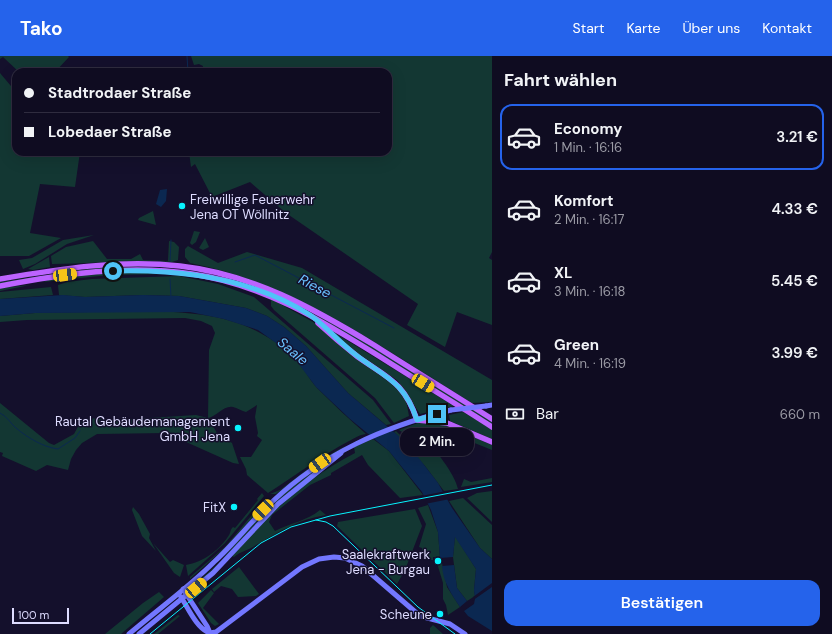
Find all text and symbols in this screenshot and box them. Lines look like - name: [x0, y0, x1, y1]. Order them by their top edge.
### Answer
- text: Tako: [20, 16, 63, 41]
- text: Start: [573, 19, 604, 37]
- text: Karte: [626, 19, 660, 37]
- text: Über uns: [682, 19, 740, 37]
- text: Kontakt: [762, 19, 812, 37]
- text: Fahrt wählen: [504, 68, 617, 92]
- text: Stadtrodaer Straße: [48, 83, 191, 103]
- icon: car: [506, 119, 542, 155]
- text: Economy: [554, 119, 622, 139]
- text: Lobedaer Straße: [48, 122, 171, 142]
- text: 3.21 €: [776, 127, 818, 147]
- text: 1 Min. · 16:16: [554, 139, 622, 156]
- place label: Freiwillige Feuerwehr Jena OT Wöllnitz: [190, 191, 315, 223]
- icon: car: [506, 191, 542, 227]
- text: Komfort: [554, 191, 613, 211]
- text: 4.33 €: [771, 199, 818, 219]
- marker: Freiwillige Feuerwehr Jena OT Wöllnitz: [177, 201, 187, 211]
- text: 2 Min. · 16:17: [554, 211, 624, 228]
- route start: [104, 262, 122, 280]
- icon: car: [506, 263, 542, 299]
- text: XL: [554, 263, 572, 283]
- car: [52, 267, 78, 283]
- water label: Riese: [296, 270, 334, 302]
- text: 5.45 €: [771, 271, 818, 291]
- text: 3 Min. · 16:18: [554, 283, 626, 300]
- water label: Saale: [274, 333, 312, 369]
- icon: car: [506, 335, 542, 371]
- text: Green: [554, 335, 599, 355]
- text: 3.99 €: [772, 343, 818, 363]
- text: 4 Min. · 16:19: [554, 355, 626, 372]
- car: [410, 372, 436, 394]
- icon: cash: [504, 403, 526, 425]
- text: Bar: [536, 404, 559, 424]
- route end: [428, 405, 446, 423]
- text: 660 m: [780, 406, 820, 423]
- place label: Rautal Gebäudemanagement GmbH Jena: [55, 413, 230, 445]
- marker: Rautal Gebäudemanagement GmbH Jena: [233, 423, 243, 433]
- callout: 2 Min.: [400, 428, 474, 456]
- text: 2 Min.: [419, 433, 455, 450]
- car: [307, 451, 333, 475]
- car: [250, 497, 276, 523]
- place label: FitX: [203, 499, 226, 516]
- marker: FitX: [229, 502, 239, 512]
- place label: Saalekraftwerk Jena - Burgau: [342, 546, 430, 578]
- marker: Saalekraftwerk Jena - Burgau: [433, 556, 443, 566]
- car: [183, 576, 209, 600]
- button: Bestätigen: [504, 580, 820, 626]
- scale bar: [12, 606, 69, 625]
- place label: Scheune: [380, 606, 432, 623]
- text: 100 m: [18, 608, 49, 622]
- marker: Scheune: [435, 609, 445, 619]

